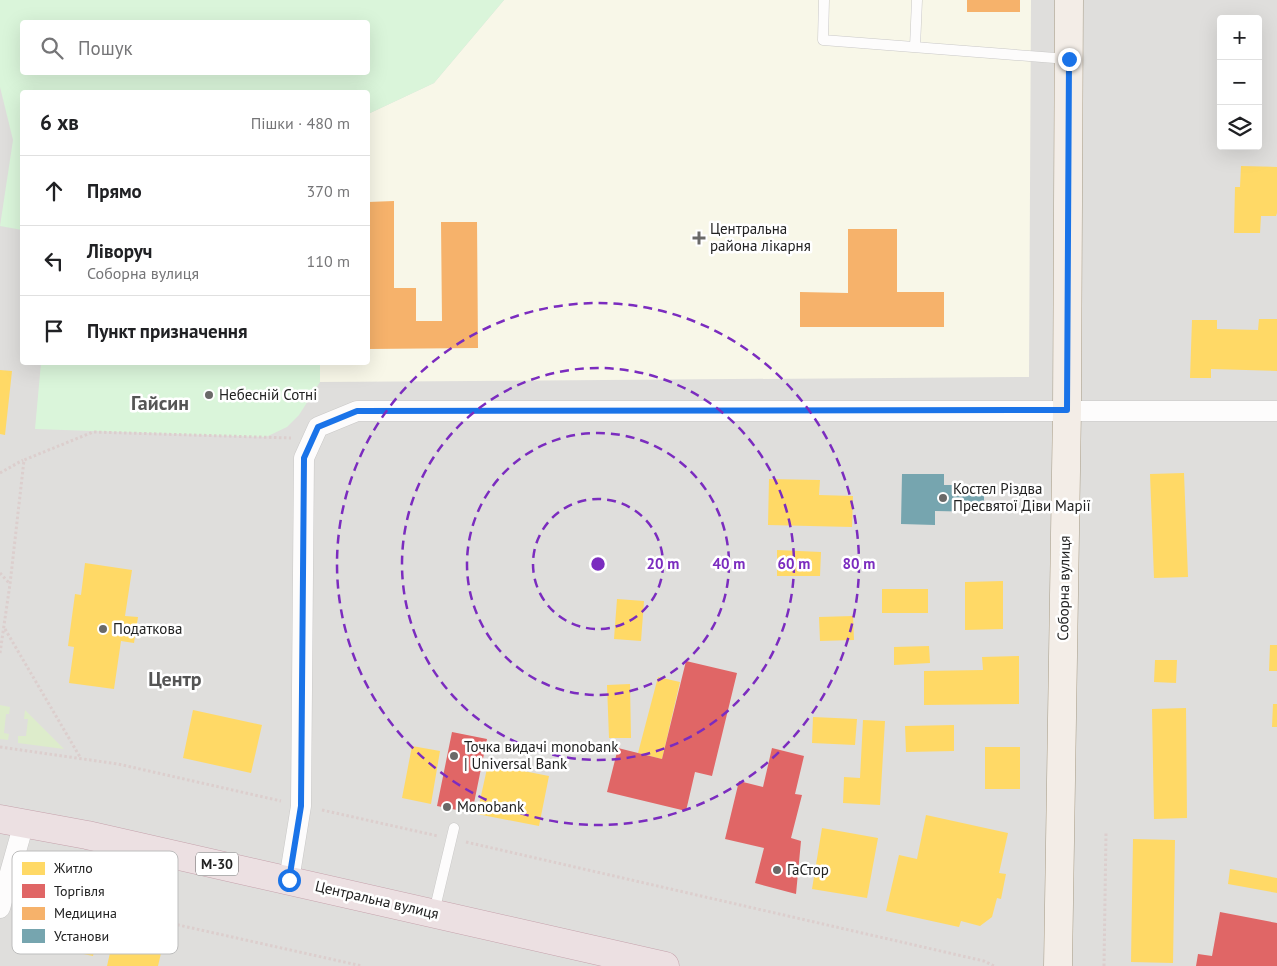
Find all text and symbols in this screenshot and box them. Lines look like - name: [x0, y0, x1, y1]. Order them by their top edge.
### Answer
- map controls: [1217, 15, 1262, 150]
- button: +: [1217, 15, 1262, 60]
- search box: [20, 20, 370, 75]
- icon: search: [38, 34, 66, 62]
- text: Пошук: [78, 36, 133, 60]
- route end: [1058, 48, 1081, 71]
- button: −: [1217, 60, 1262, 105]
- button: layers: [1217, 105, 1262, 150]
- text: 6 хв: [40, 109, 79, 136]
- text: Пішки · 480 m: [251, 113, 350, 133]
- icon: ahead: [40, 177, 68, 205]
- text: Прямо: [87, 179, 142, 203]
- text: 370 m: [307, 181, 350, 201]
- place label: Центральна района лікарня: [710, 219, 811, 255]
- marker: Центральна района лікарня: [692, 231, 706, 245]
- text: Ліворуч: [87, 239, 152, 263]
- icon: left: [40, 247, 68, 275]
- text: 110 m: [307, 251, 350, 271]
- text: Соборна вулиця: [87, 263, 199, 283]
- icon: arrive: [40, 317, 68, 345]
- text: Пункт призначення: [87, 319, 248, 343]
- place label: Небесній Сотні: [219, 385, 317, 404]
- marker: Небесній Сотні: [203, 389, 215, 401]
- district label: Гайсин: [131, 390, 189, 416]
- place label: Костел Різдва Пресвятої Діви Марії: [953, 479, 1091, 515]
- marker: Костел Різдва Пресвятої Діви Марії: [937, 492, 949, 504]
- street label: Соборна вулиця: [1053, 535, 1074, 641]
- text: 20 m: [647, 554, 679, 573]
- text: 40 m: [713, 554, 745, 573]
- text: 60 m: [778, 554, 810, 573]
- text: 80 m: [843, 554, 875, 573]
- centre of rings: [589, 555, 607, 573]
- place label: Податкова: [113, 619, 182, 638]
- marker: Податкова: [97, 623, 109, 635]
- district label: Центр: [148, 666, 202, 692]
- place label: Точка видачі monobank | Universal Bank: [464, 737, 619, 773]
- marker: Точка видачі monobank | Universal Bank: [448, 750, 460, 762]
- place label: Monobank: [457, 797, 525, 816]
- marker: Monobank: [441, 801, 453, 813]
- legend: [12, 851, 178, 954]
- road number: М-30: [196, 852, 238, 876]
- text: Житло: [53, 859, 93, 877]
- place label: ГаСтор: [787, 860, 829, 879]
- marker: ГаСтор: [771, 864, 783, 876]
- route start: [278, 869, 301, 892]
- street label: Центральна вулиця: [313, 876, 441, 923]
- text: Торгівля: [54, 882, 105, 900]
- text: Медицина: [54, 904, 117, 922]
- text: Установи: [54, 927, 109, 945]

